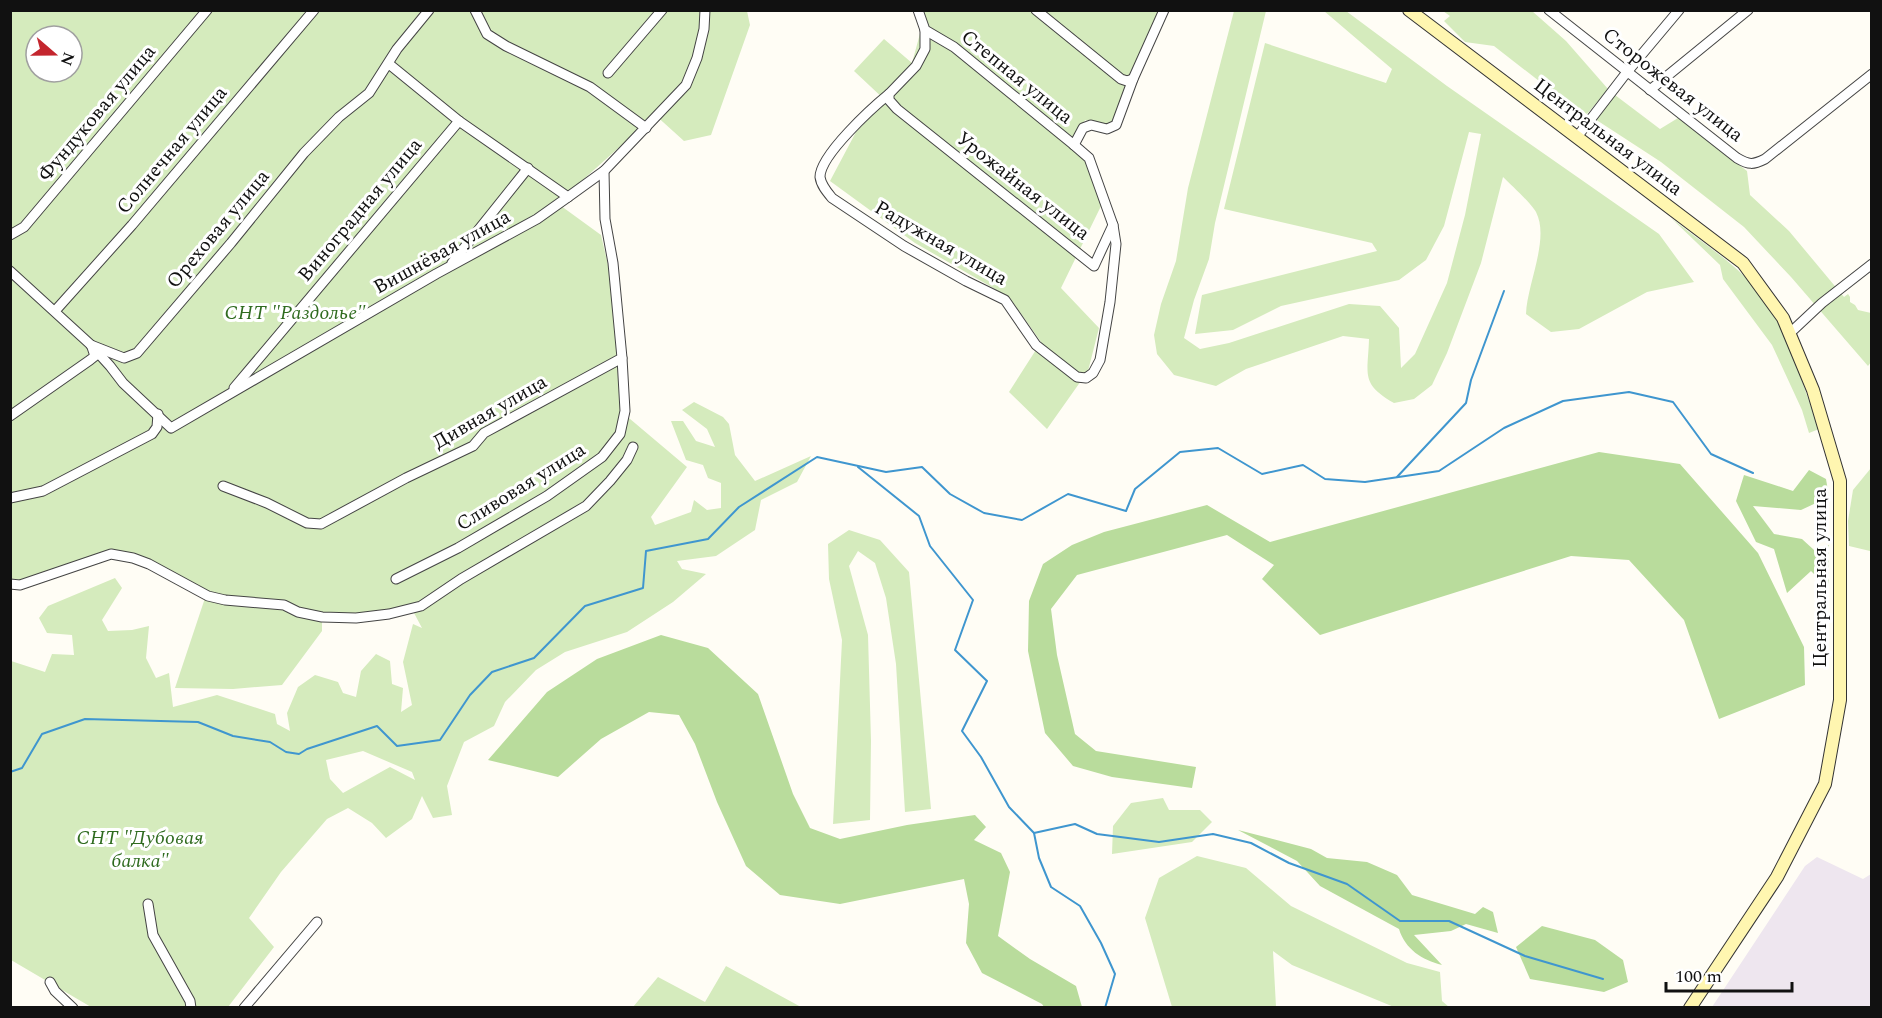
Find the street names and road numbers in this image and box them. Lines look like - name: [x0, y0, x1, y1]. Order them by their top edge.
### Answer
- street label: Сторожевая улица: [1596, 20, 1750, 150]
- street label: Степная улица: [954, 22, 1080, 132]
- street label: Фундуковая улица: [31, 38, 163, 188]
- street label: Центральная улица: [1527, 71, 1689, 203]
- street label: Солнечная улица: [109, 79, 235, 221]
- street label: Урожайная улица: [950, 124, 1096, 248]
- street label: Виноградная улица: [291, 131, 430, 289]
- street label: Ореховая улица: [159, 163, 277, 295]
- street label: Радужная улица: [869, 193, 1013, 293]
- street label: Вишнёвая улица: [368, 202, 516, 302]
- street label: Дивная улица: [427, 367, 553, 457]
- street label: Сливовая улица: [450, 435, 592, 539]
- street label: Центральная улица: [1805, 488, 1835, 668]

